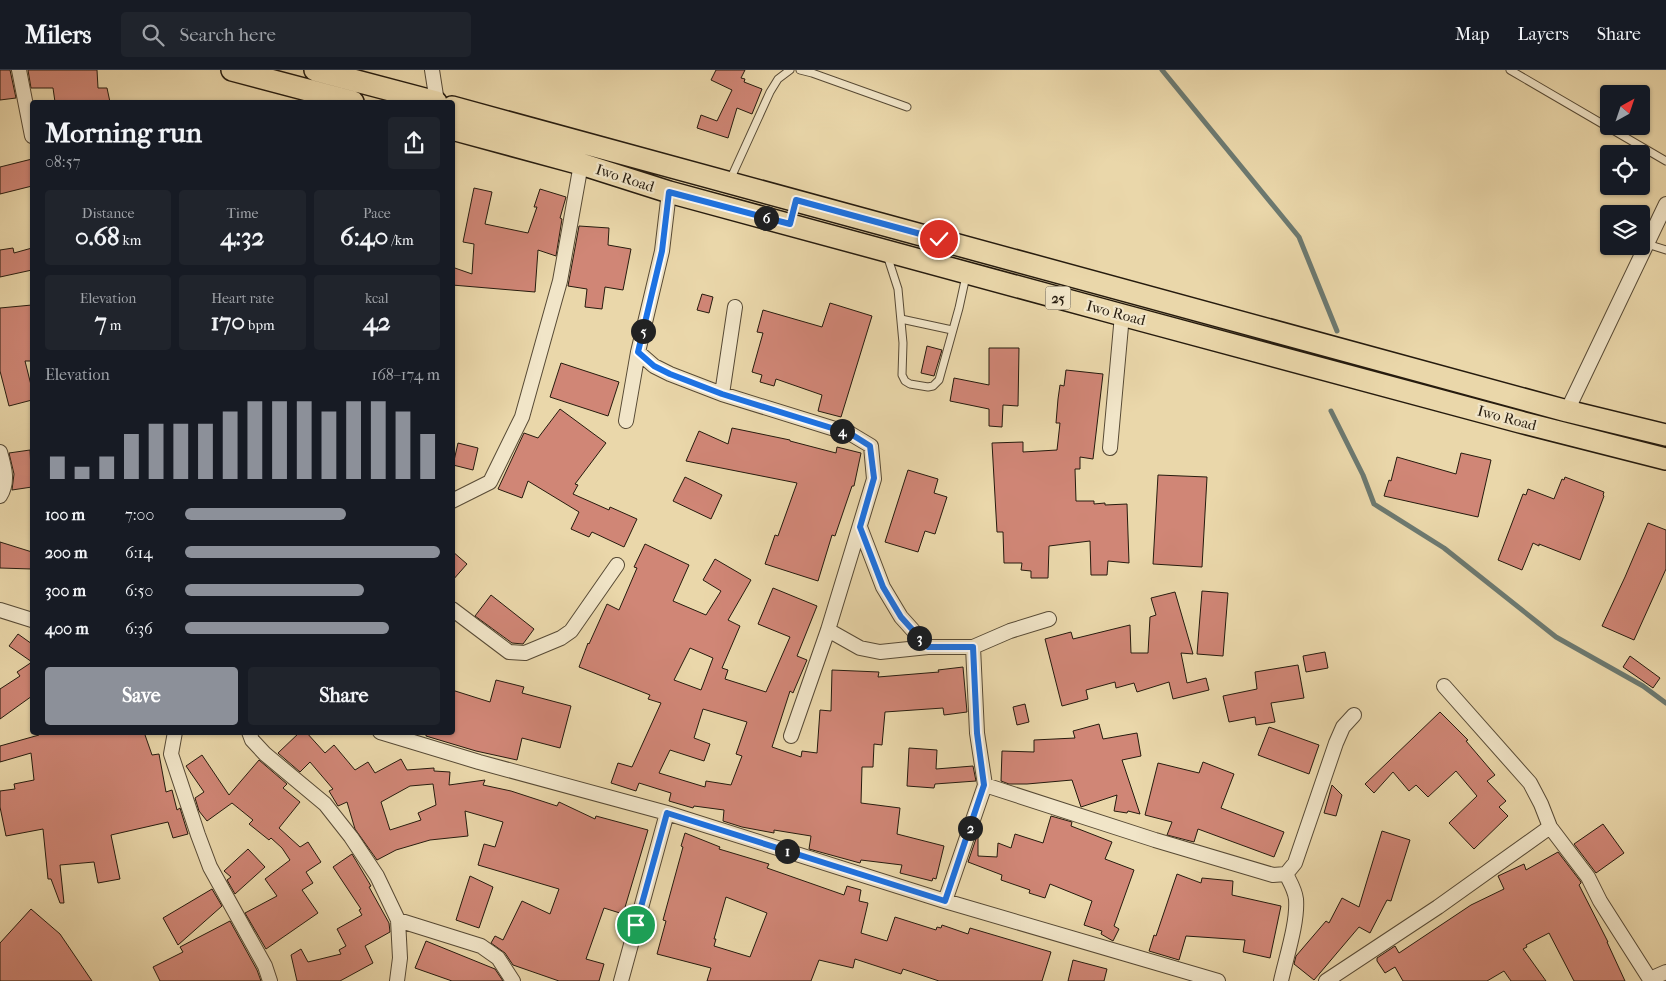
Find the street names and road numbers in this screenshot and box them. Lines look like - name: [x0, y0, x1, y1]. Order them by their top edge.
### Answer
- street label: Iwo Road: [593, 160, 657, 196]
- road number: 25: [1046, 287, 1070, 310]
- street label: Iwo Road: [1084, 296, 1148, 330]
- street label: Iwo Road: [1475, 401, 1539, 435]

